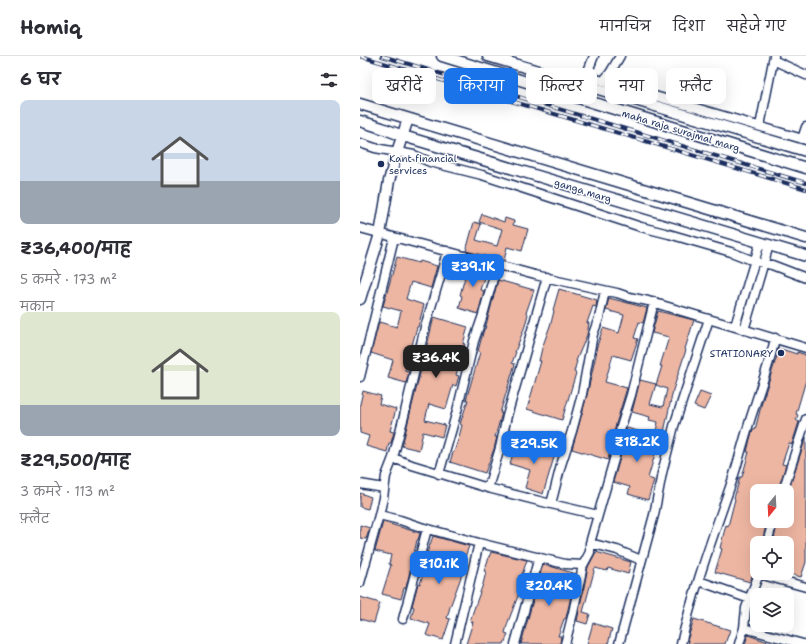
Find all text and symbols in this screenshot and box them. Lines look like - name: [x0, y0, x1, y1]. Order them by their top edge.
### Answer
- text: Homiq: [20, 15, 81, 40]
- text: मानचित्र: [600, 17, 651, 35]
- text: दिशा: [673, 17, 705, 35]
- text: सहेजे गए: [727, 17, 786, 35]
- text: 6 घर: [20, 68, 60, 90]
- chip: खरीदें: [372, 68, 436, 104]
- chip: किराया: [444, 68, 518, 104]
- chip: फ़िल्टर: [526, 68, 597, 104]
- chip: नया: [605, 68, 658, 104]
- chip: फ़्लैट: [666, 68, 726, 104]
- icon: filters: [318, 69, 340, 91]
- street label: maha raja surajmal marg: [620, 106, 741, 155]
- icon: home: [144, 126, 216, 198]
- place label: Kant financial services: [389, 152, 457, 177]
- marker: Kant financial services: [376, 159, 386, 169]
- street label: ganga marg: [553, 176, 613, 205]
- text: ₹36,400/माह: [20, 237, 131, 259]
- pin: ₹39.1K: [440, 254, 506, 288]
- text: ₹39.1K: [451, 258, 495, 275]
- text: 5 कमरे · 173 m²: [20, 271, 117, 288]
- text: मकान: [20, 298, 54, 315]
- icon: home: [144, 338, 216, 410]
- pin: ₹36.4K: [403, 345, 469, 379]
- place label: STATIONARY: [710, 347, 773, 360]
- marker: STATIONARY: [776, 348, 786, 358]
- text: ₹36.4K: [412, 349, 460, 366]
- pin: ₹18.2K: [604, 429, 670, 463]
- pin: ₹29.5K: [501, 431, 567, 465]
- text: ₹18.2K: [614, 433, 660, 450]
- text: ₹29.5K: [510, 435, 558, 452]
- text: ₹29,500/माह: [20, 449, 130, 471]
- text: 3 कमरे · 113 m²: [20, 483, 115, 500]
- north arrow: [750, 484, 794, 528]
- map controls: [750, 484, 794, 632]
- text: फ़्लैट: [20, 510, 50, 527]
- button: locate: [750, 536, 794, 580]
- pin: ₹10.1K: [406, 551, 472, 585]
- text: ₹10.1K: [419, 555, 459, 572]
- pin: ₹20.4K: [516, 573, 582, 607]
- text: ₹20.4K: [525, 577, 573, 594]
- button: layers: [750, 588, 794, 632]

